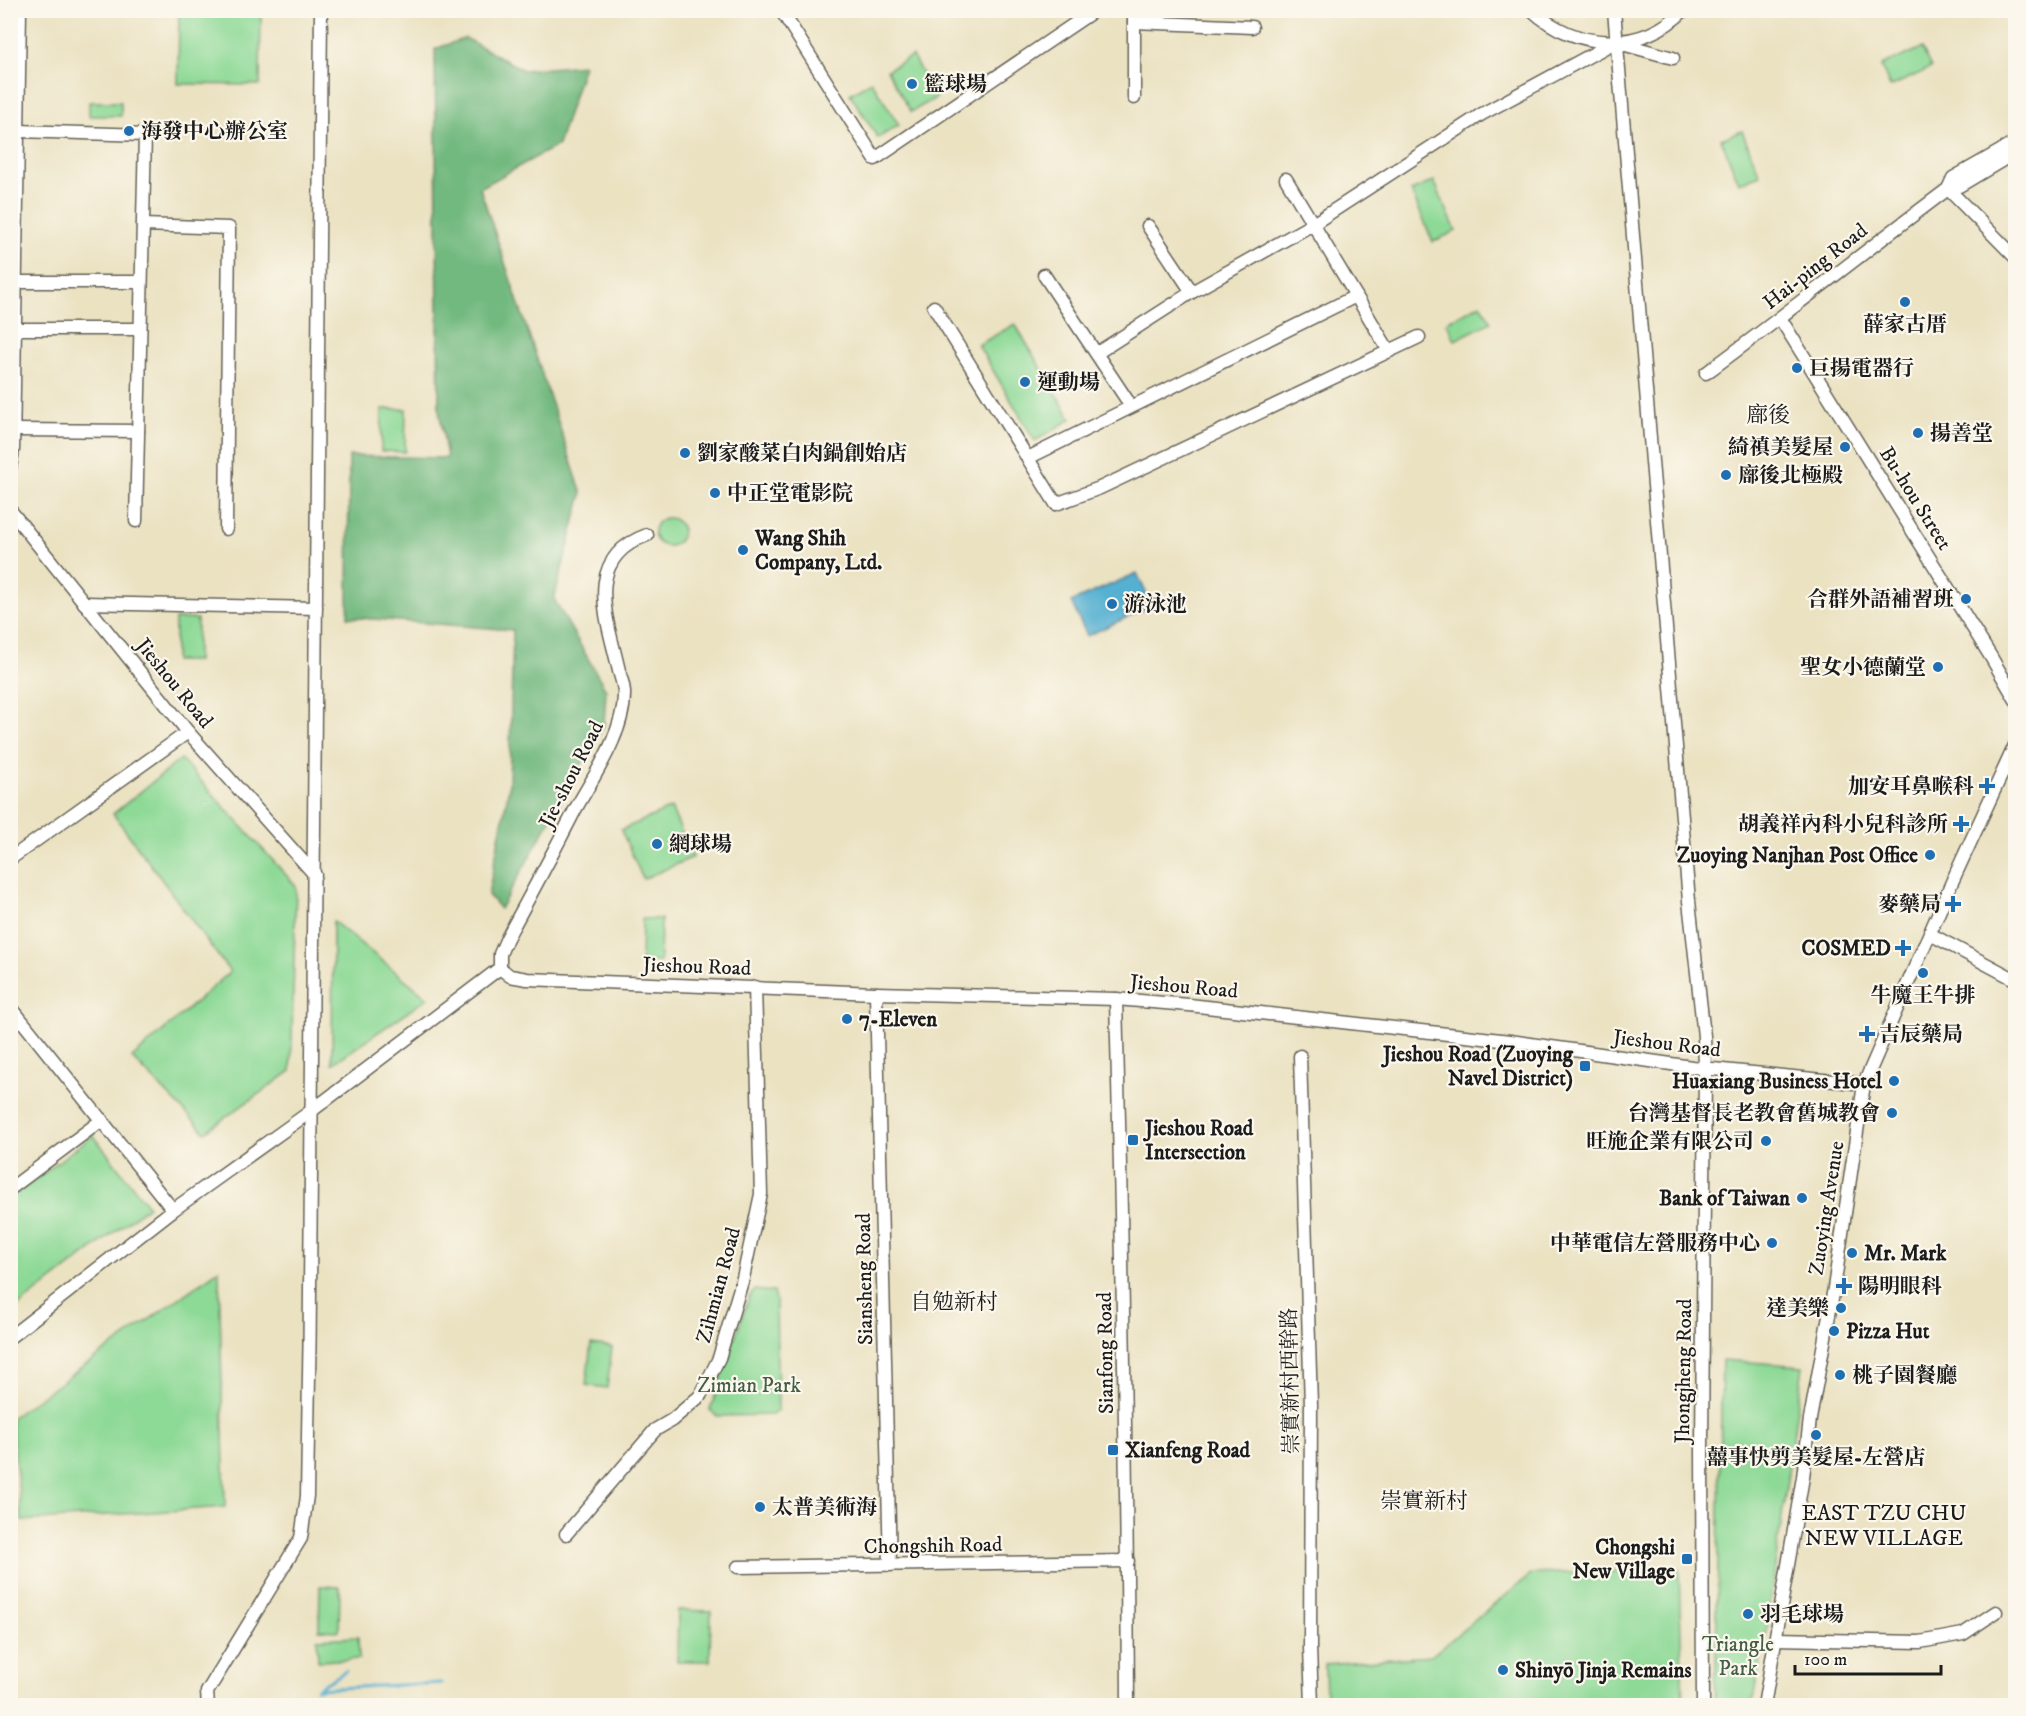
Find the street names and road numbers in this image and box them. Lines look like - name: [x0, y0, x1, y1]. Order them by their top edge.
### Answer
- street label: Hai-ping Road: [1758, 218, 1874, 316]
- street label: Bu-hou Street: [1873, 442, 1957, 555]
- street label: Jieshou Road: [129, 632, 219, 734]
- street label: Jie-shou Road: [533, 716, 610, 834]
- street label: Jieshou Road: [640, 952, 752, 982]
- street label: Jieshou Road: [1127, 969, 1240, 1005]
- street label: Jieshou Road: [1610, 1024, 1723, 1064]
- street label: Zuoying Avenue: [1804, 1139, 1850, 1277]
- street label: Siansheng Road: [851, 1212, 879, 1345]
- street label: Zihmian Road: [691, 1224, 747, 1346]
- street label: Sianfong Road: [1092, 1291, 1120, 1414]
- street label: Jhongjheng Road: [1670, 1298, 1698, 1446]
- street label: 崇實新村西幹路: [1277, 1307, 1305, 1455]
- street label: Chongshih Road: [863, 1532, 1003, 1560]

